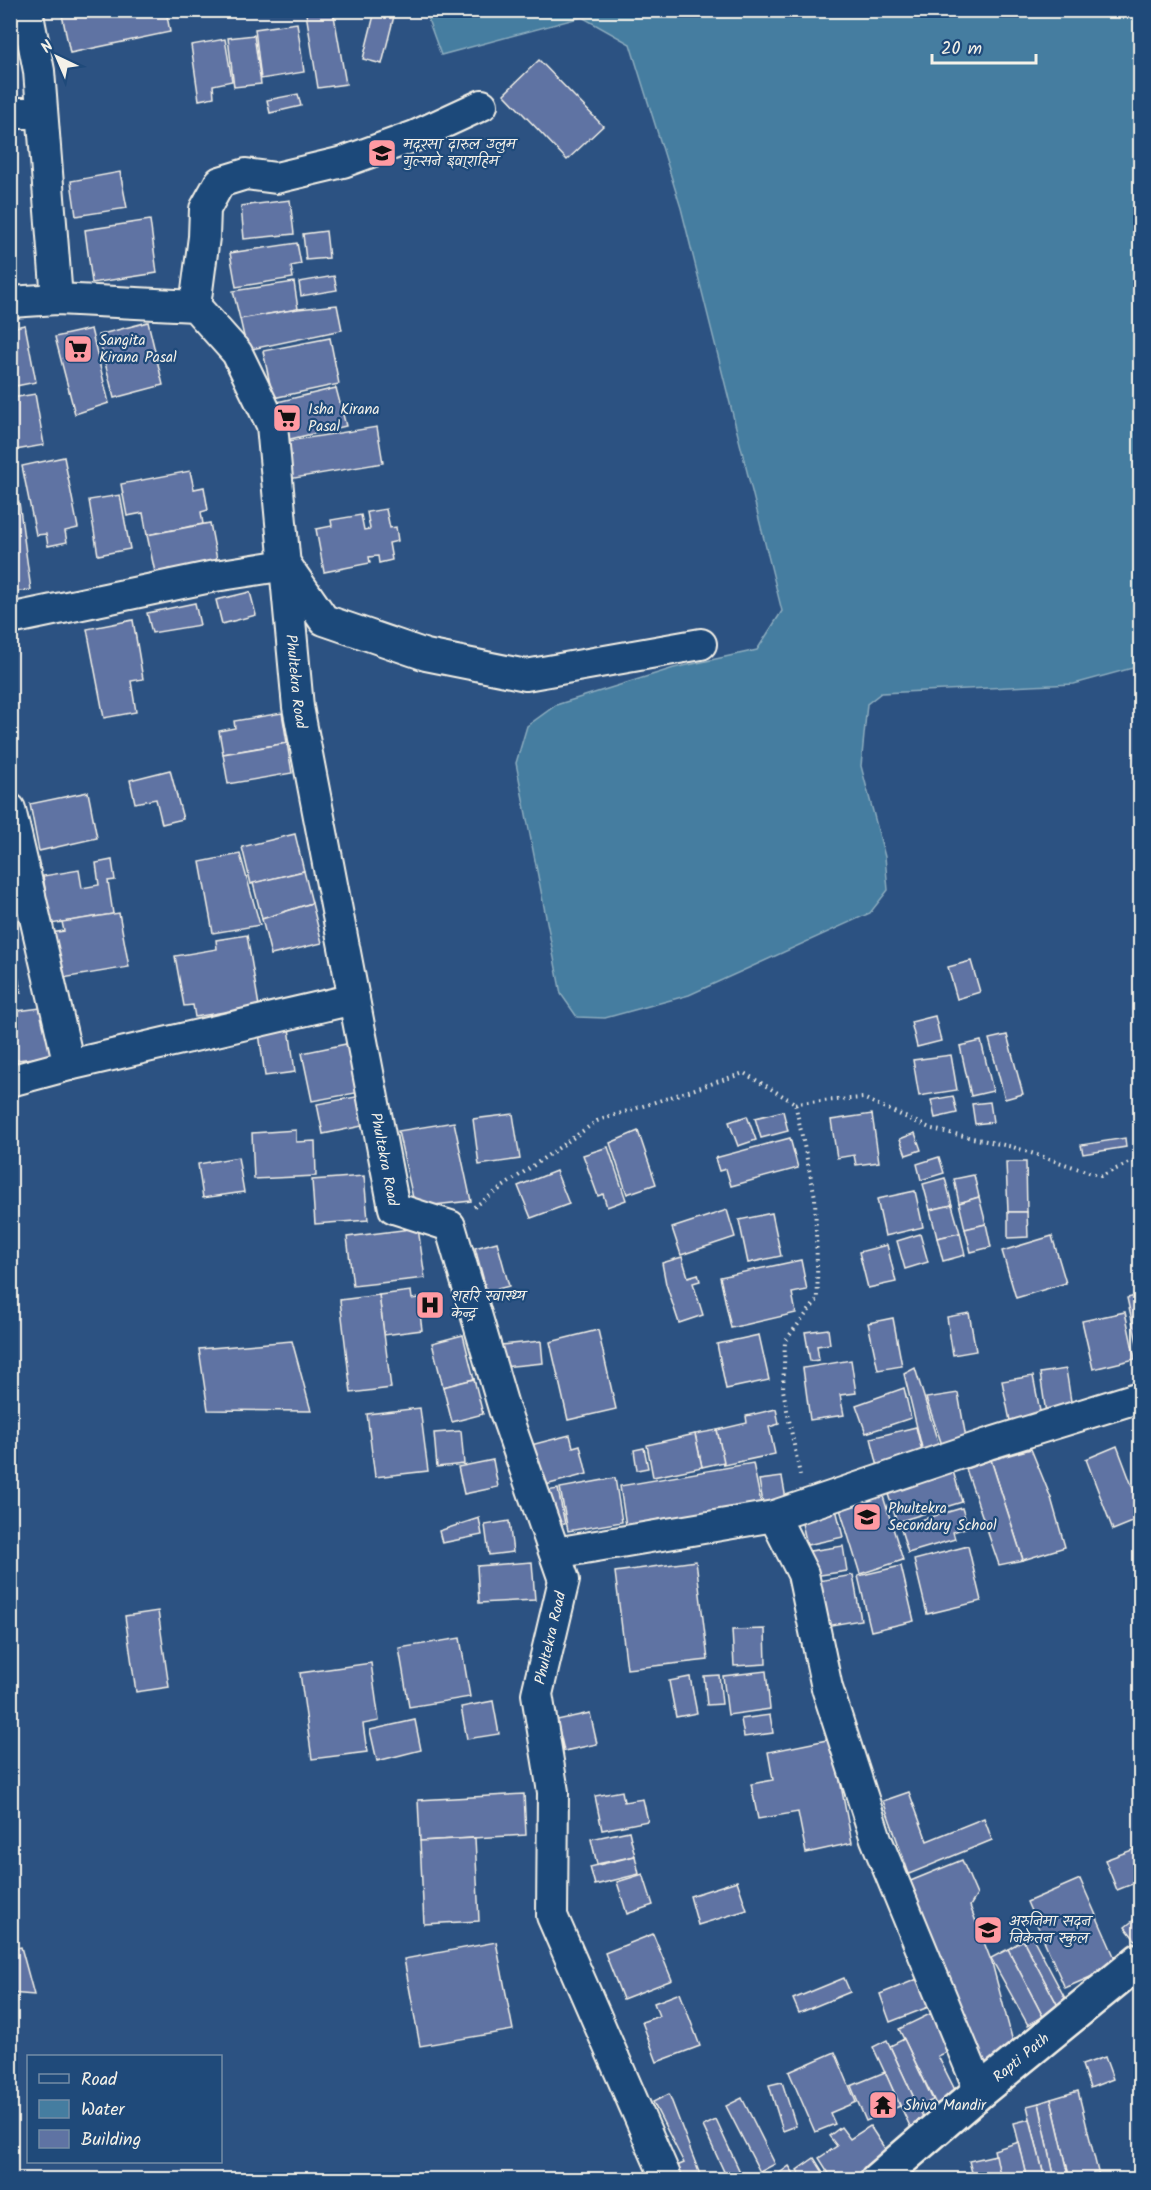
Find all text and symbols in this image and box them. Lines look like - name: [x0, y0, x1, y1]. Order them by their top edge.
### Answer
- north arrow: [27, 27, 87, 87]
- scale bar: [932, 27, 1036, 65]
- text: N: [35, 35, 60, 60]
- text: 20 m: [941, 35, 982, 64]
- place label: मदरसा दारुल उलुम गुल्सने इवा्राहिम: [403, 133, 519, 174]
- school or university icon: मदरसा दारुल उलुम गुल्सने इवा्राहिम: [366, 137, 398, 169]
- place label: Sangita Kirana Pasal: [99, 329, 177, 370]
- supermarket icon: Sangita Kirana Pasal: [62, 333, 94, 365]
- place label: Isha Kirana Pasal: [308, 398, 380, 439]
- supermarket icon: Isha Kirana Pasal: [271, 402, 303, 434]
- street label: Phultekra Road: [278, 633, 313, 731]
- street label: Phultekra Road: [363, 1111, 404, 1209]
- place label: शहरि स्वास्थ्य केन्द्र: [451, 1285, 528, 1326]
- hospital icon: शहरि स्वास्थ्य केन्द्र: [414, 1289, 446, 1321]
- place label: Phultekra Secondary School: [888, 1497, 997, 1538]
- school or university icon: Phultekra Secondary School: [851, 1501, 883, 1533]
- street label: Phultekra Road: [529, 1589, 573, 1687]
- place label: अरुनिमा सदन निकेतन स्कुल: [1009, 1910, 1093, 1951]
- school or university icon: अरुनिमा सदन निकेतन स्कुल: [972, 1914, 1004, 1946]
- street label: Rapti Path: [988, 2028, 1055, 2089]
- legend: [27, 2055, 222, 2163]
- text: Road: [81, 2066, 118, 2095]
- temple icon: Shiva Mandir: [867, 2089, 899, 2121]
- place label: Shiva Mandir: [904, 2094, 987, 2118]
- text: Water: [81, 2096, 126, 2125]
- text: Building: [81, 2126, 141, 2155]

